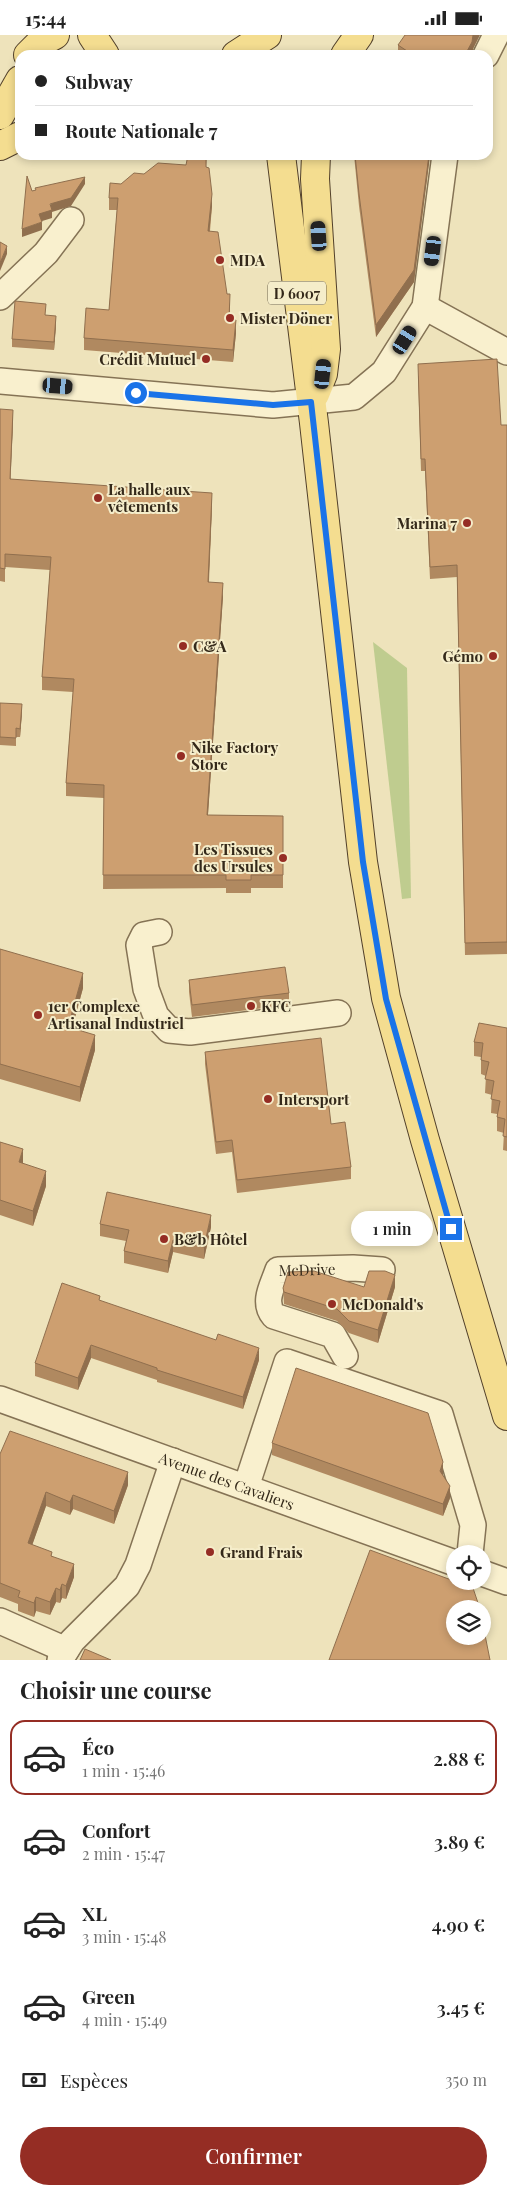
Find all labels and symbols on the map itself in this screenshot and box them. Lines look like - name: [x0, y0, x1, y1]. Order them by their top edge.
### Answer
- car: [310, 221, 327, 251]
- car: [423, 235, 442, 267]
- place label: MDA: [230, 250, 266, 270]
- marker: MDA: [214, 254, 226, 266]
- road number: D 6007: [268, 282, 326, 305]
- place label: Mister Döner: [240, 308, 332, 328]
- marker: Mister Döner: [224, 312, 236, 324]
- car: [390, 323, 419, 357]
- place label: Crédit Mutuel: [99, 349, 196, 369]
- marker: Crédit Mutuel: [200, 353, 212, 365]
- car: [313, 358, 332, 390]
- car: [42, 377, 73, 395]
- route start: [125, 382, 147, 404]
- place label: La halle aux vêtements: [107, 479, 191, 516]
- marker: La halle aux vêtements: [92, 492, 104, 504]
- place label: Marina 7: [396, 513, 457, 533]
- marker: Marina 7: [461, 517, 473, 529]
- place label: C&A: [193, 636, 227, 656]
- marker: C&A: [177, 640, 189, 652]
- place label: Gémo: [442, 646, 483, 666]
- marker: Gémo: [487, 650, 499, 662]
- place label: Nike Factory Store: [191, 737, 278, 774]
- marker: Nike Factory Store: [175, 750, 187, 762]
- place label: Les Tissues des Ursules: [194, 839, 273, 876]
- marker: Les Tissues des Ursules: [277, 852, 289, 864]
- place label: 1er Complexe Artisanal Industriel: [47, 996, 184, 1033]
- place label: KFC: [261, 996, 291, 1016]
- marker: KFC: [245, 1000, 257, 1012]
- marker: 1er Complexe Artisanal Industriel: [32, 1009, 44, 1021]
- place label: Intersport: [278, 1089, 350, 1109]
- marker: Intersport: [262, 1093, 274, 1105]
- callout: 1 min: [351, 1211, 434, 1247]
- route end: [440, 1218, 462, 1240]
- place label: B&b Hôtel: [174, 1229, 248, 1249]
- marker: B&b Hôtel: [158, 1233, 170, 1245]
- street label: McDrive: [278, 1258, 336, 1280]
- place label: McDonald's: [342, 1294, 424, 1314]
- marker: McDonald's: [326, 1298, 338, 1310]
- street label: Avenue des Cavaliers: [155, 1447, 297, 1514]
- place label: Grand Frais: [220, 1542, 303, 1562]
- marker: Grand Frais: [204, 1546, 216, 1558]

